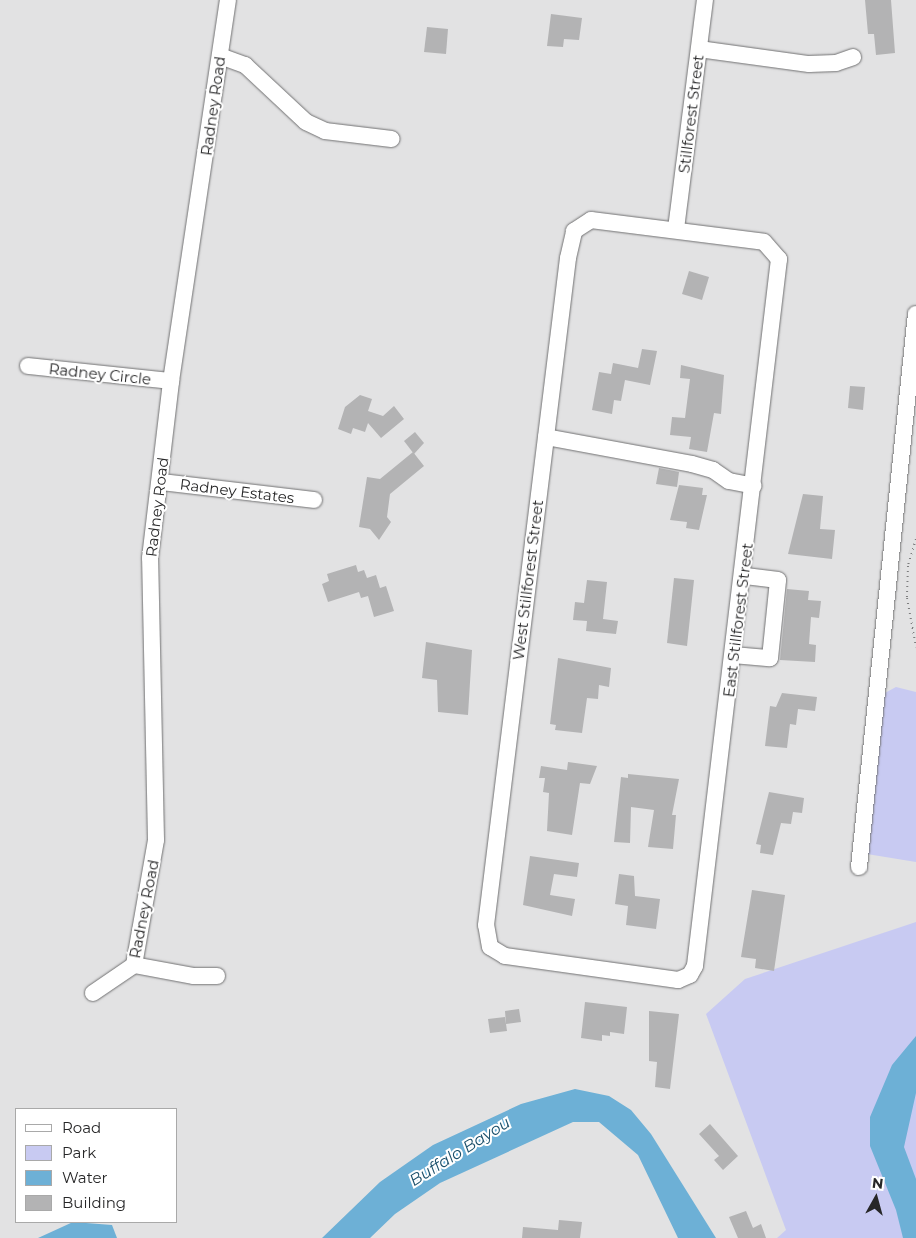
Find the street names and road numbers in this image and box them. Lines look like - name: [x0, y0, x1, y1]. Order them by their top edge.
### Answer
- street label: Stillforest Street: [675, 54, 707, 174]
- street label: Radney Road: [197, 55, 229, 157]
- street label: Radney Circle: [48, 360, 152, 388]
- street label: Radney Road: [142, 456, 172, 558]
- street label: Radney Estates: [179, 475, 295, 507]
- street label: West Stillforest Street: [509, 499, 547, 661]
- street label: East Stillforest Street: [720, 542, 756, 698]
- street label: Radney Road: [126, 858, 162, 960]

